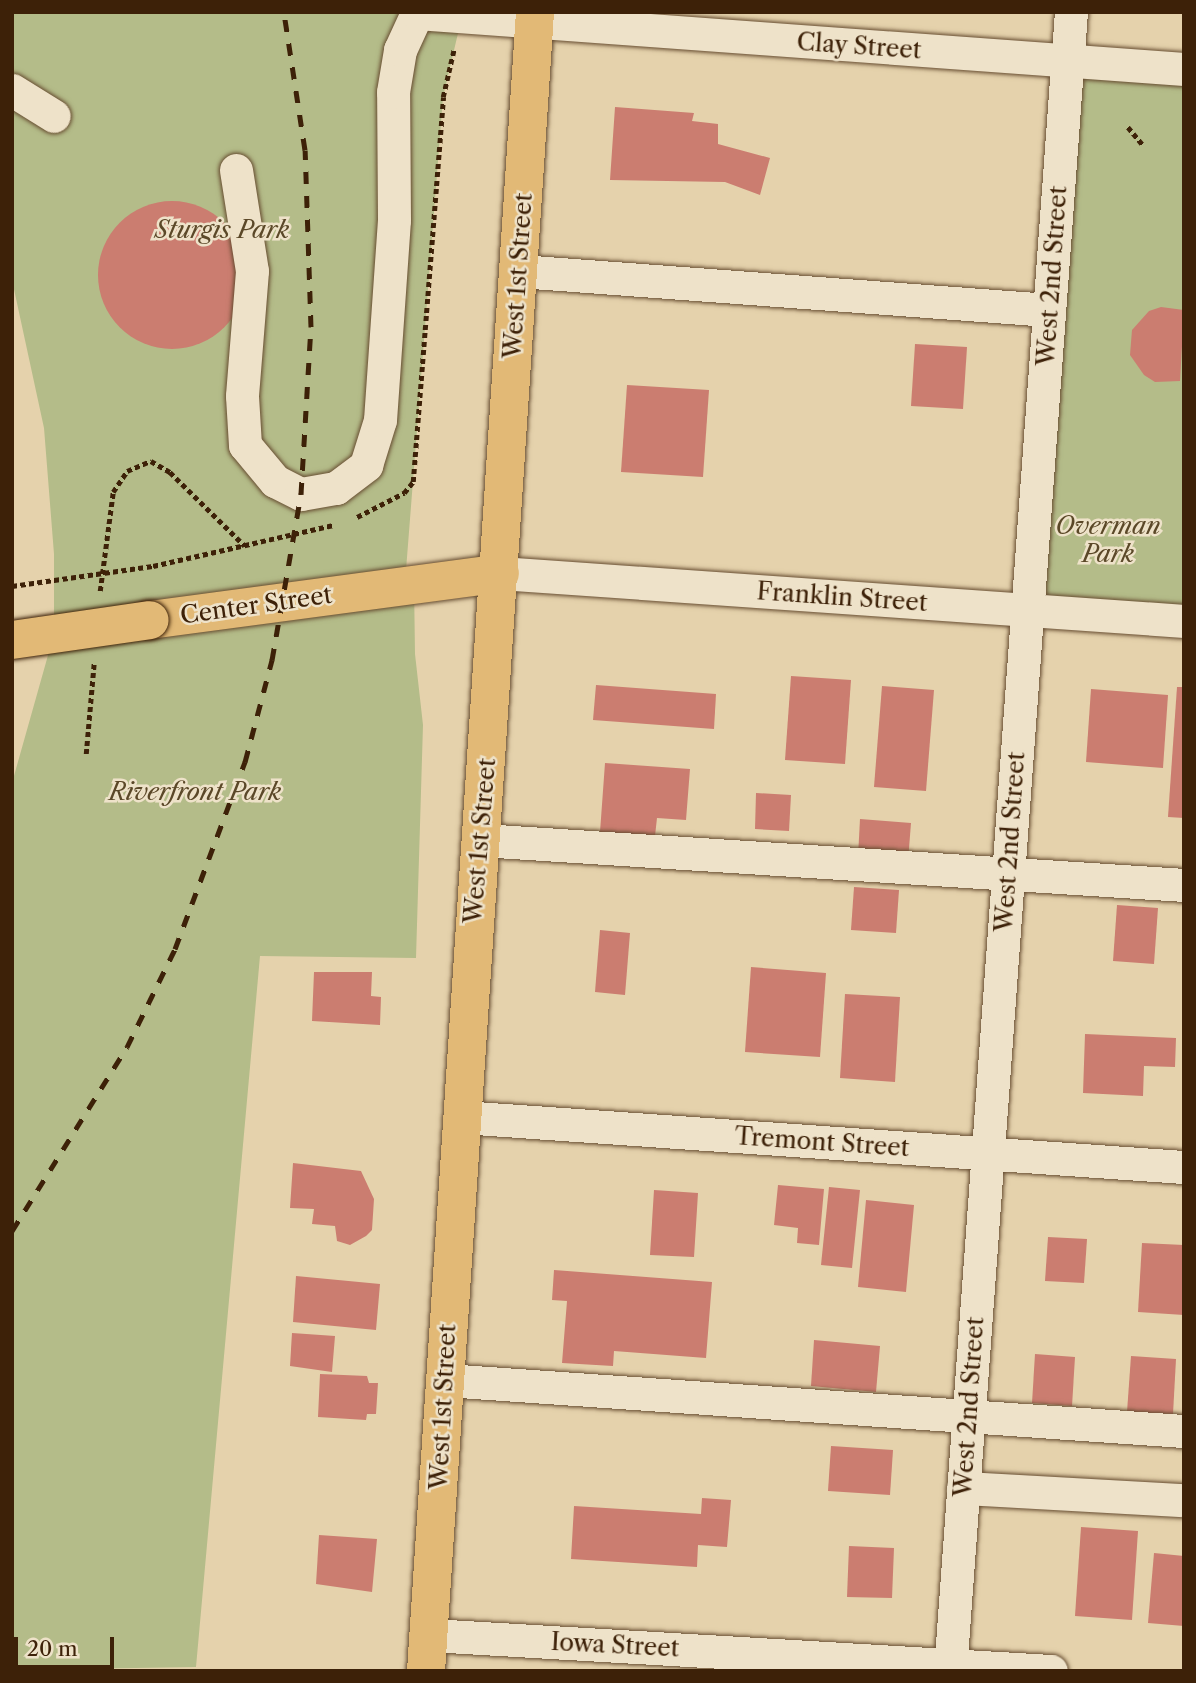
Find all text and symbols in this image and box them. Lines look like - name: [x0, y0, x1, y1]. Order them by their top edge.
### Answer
- street label: Clay Street: [795, 27, 923, 65]
- street label: West 2nd Street: [1031, 185, 1073, 367]
- street label: West 1st Street: [498, 192, 538, 360]
- park label: Sturgis Park: [155, 216, 289, 244]
- park label: Overman Park: [1055, 512, 1161, 568]
- street label: Franklin Street: [756, 577, 928, 617]
- street label: Center Street: [178, 580, 334, 630]
- street label: West 2nd Street: [989, 751, 1031, 933]
- street label: West 1st Street: [458, 757, 502, 925]
- park label: Riverfront Park: [109, 778, 281, 806]
- street label: Tremont Street: [734, 1122, 910, 1162]
- street label: West 2nd Street: [948, 1316, 990, 1498]
- street label: West 1st Street: [424, 1323, 462, 1491]
- scale bar: [18, 1624, 117, 1668]
- street label: Iowa Street: [550, 1627, 680, 1663]
- text: 20 m: [27, 1636, 78, 1661]

